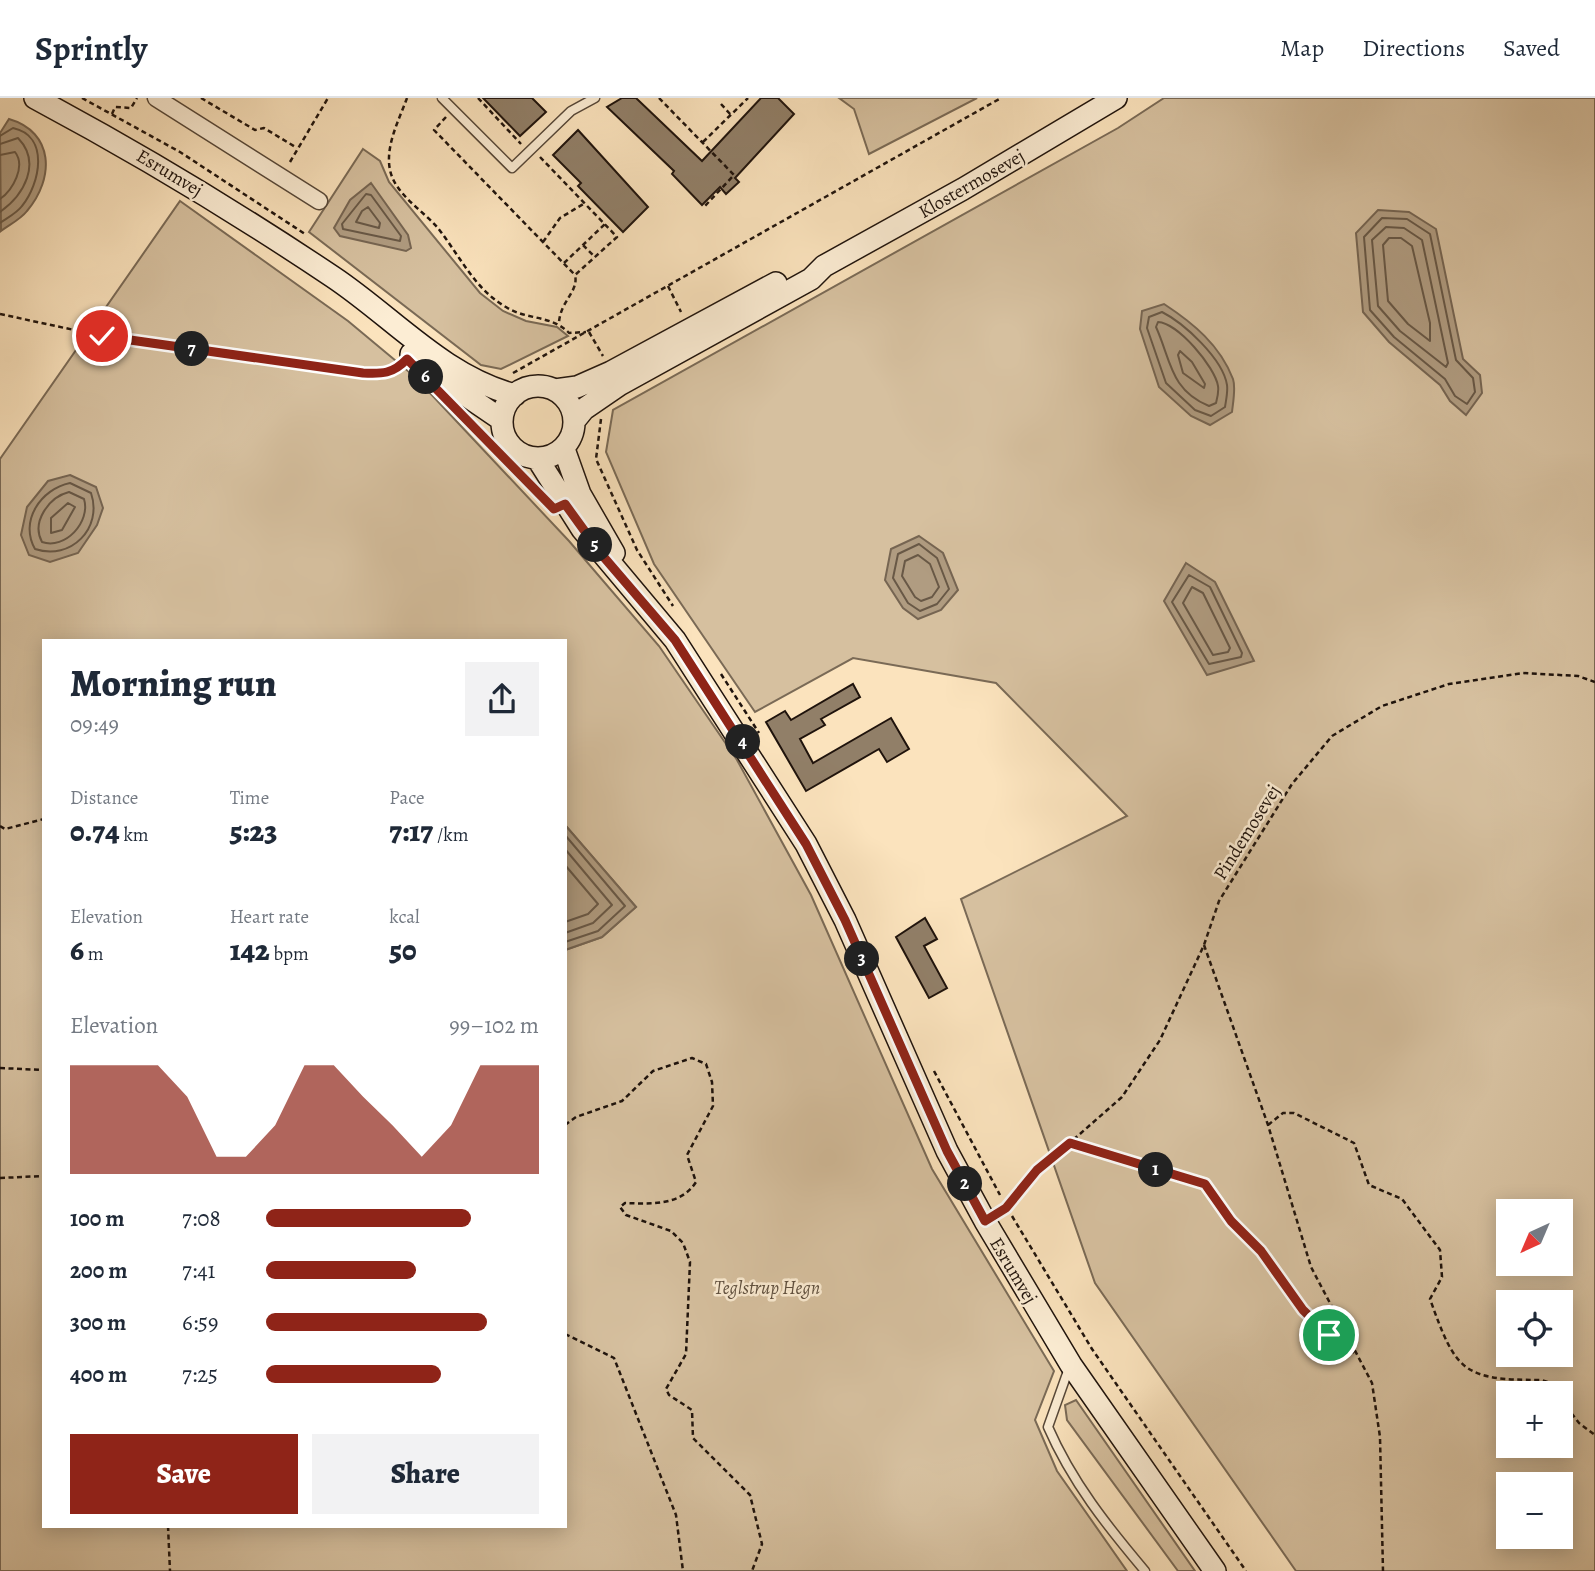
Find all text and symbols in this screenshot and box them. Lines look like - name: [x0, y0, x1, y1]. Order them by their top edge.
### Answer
- text: Sprintly: [35, 26, 147, 71]
- text: Map: [1280, 32, 1324, 64]
- text: Directions: [1362, 32, 1465, 64]
- text: Saved: [1503, 32, 1560, 64]
- street label: Esrumvej: [131, 143, 208, 203]
- street label: Klostermosevej: [914, 143, 1029, 225]
- pin: [72, 306, 132, 366]
- icon: check: [83, 317, 121, 355]
- pin: 7: [174, 331, 210, 366]
- text: 7: [187, 335, 196, 361]
- pin: 6: [408, 360, 444, 394]
- text: 6: [421, 363, 430, 389]
- pin: 5: [578, 528, 612, 562]
- text: 5: [590, 531, 599, 557]
- text: Morning run: [70, 657, 277, 709]
- button: share: [465, 662, 539, 736]
- text: 09:49: [70, 709, 119, 740]
- pin: 4: [726, 724, 760, 760]
- text: 4: [738, 728, 747, 754]
- street label: Pindemosevej: [1207, 780, 1286, 885]
- text: Distance: [70, 785, 138, 811]
- text: Time: [230, 785, 269, 811]
- text: Pace: [389, 785, 425, 811]
- text: 0.74: [70, 811, 120, 851]
- text: 5:23: [230, 811, 277, 851]
- text: 7:17: [389, 811, 433, 851]
- text: km: [120, 822, 149, 848]
- text: /km: [433, 822, 469, 848]
- text: Elevation: [70, 904, 143, 930]
- text: Heart rate: [230, 904, 309, 930]
- text: kcal: [389, 904, 420, 930]
- text: 6: [70, 930, 84, 970]
- text: 142: [230, 930, 270, 970]
- text: 50: [389, 930, 417, 970]
- text: m: [84, 941, 104, 967]
- text: bpm: [270, 941, 309, 967]
- pin: 3: [844, 942, 880, 976]
- text: 3: [857, 945, 866, 971]
- text: Elevation: [70, 1010, 158, 1041]
- text: 99–102 m: [449, 1010, 539, 1041]
- pin: 1: [1138, 1152, 1174, 1188]
- text: 1: [1152, 1156, 1159, 1182]
- pin: 2: [948, 1166, 982, 1202]
- text: 2: [960, 1170, 969, 1196]
- north arrow: [1496, 1199, 1573, 1276]
- map controls: [1496, 1199, 1573, 1549]
- text: 100 m: [70, 1203, 125, 1234]
- text: 7:08: [182, 1203, 221, 1234]
- street label: Esrumvej: [983, 1232, 1043, 1309]
- text: 200 m: [70, 1255, 128, 1286]
- text: 7:41: [182, 1255, 215, 1286]
- park label: Teglstrup Hegn: [714, 1275, 820, 1301]
- button: locate: [1496, 1290, 1573, 1367]
- pin: [1299, 1305, 1359, 1365]
- text: 300 m: [70, 1307, 126, 1338]
- text: 6:59: [182, 1307, 218, 1338]
- icon: arrive: [1310, 1316, 1348, 1354]
- text: 400 m: [70, 1359, 127, 1390]
- text: 7:25: [182, 1359, 218, 1390]
- button: +: [1496, 1381, 1573, 1458]
- button: Save: [70, 1434, 298, 1514]
- button: Share: [312, 1434, 539, 1514]
- button: −: [1496, 1472, 1573, 1549]

